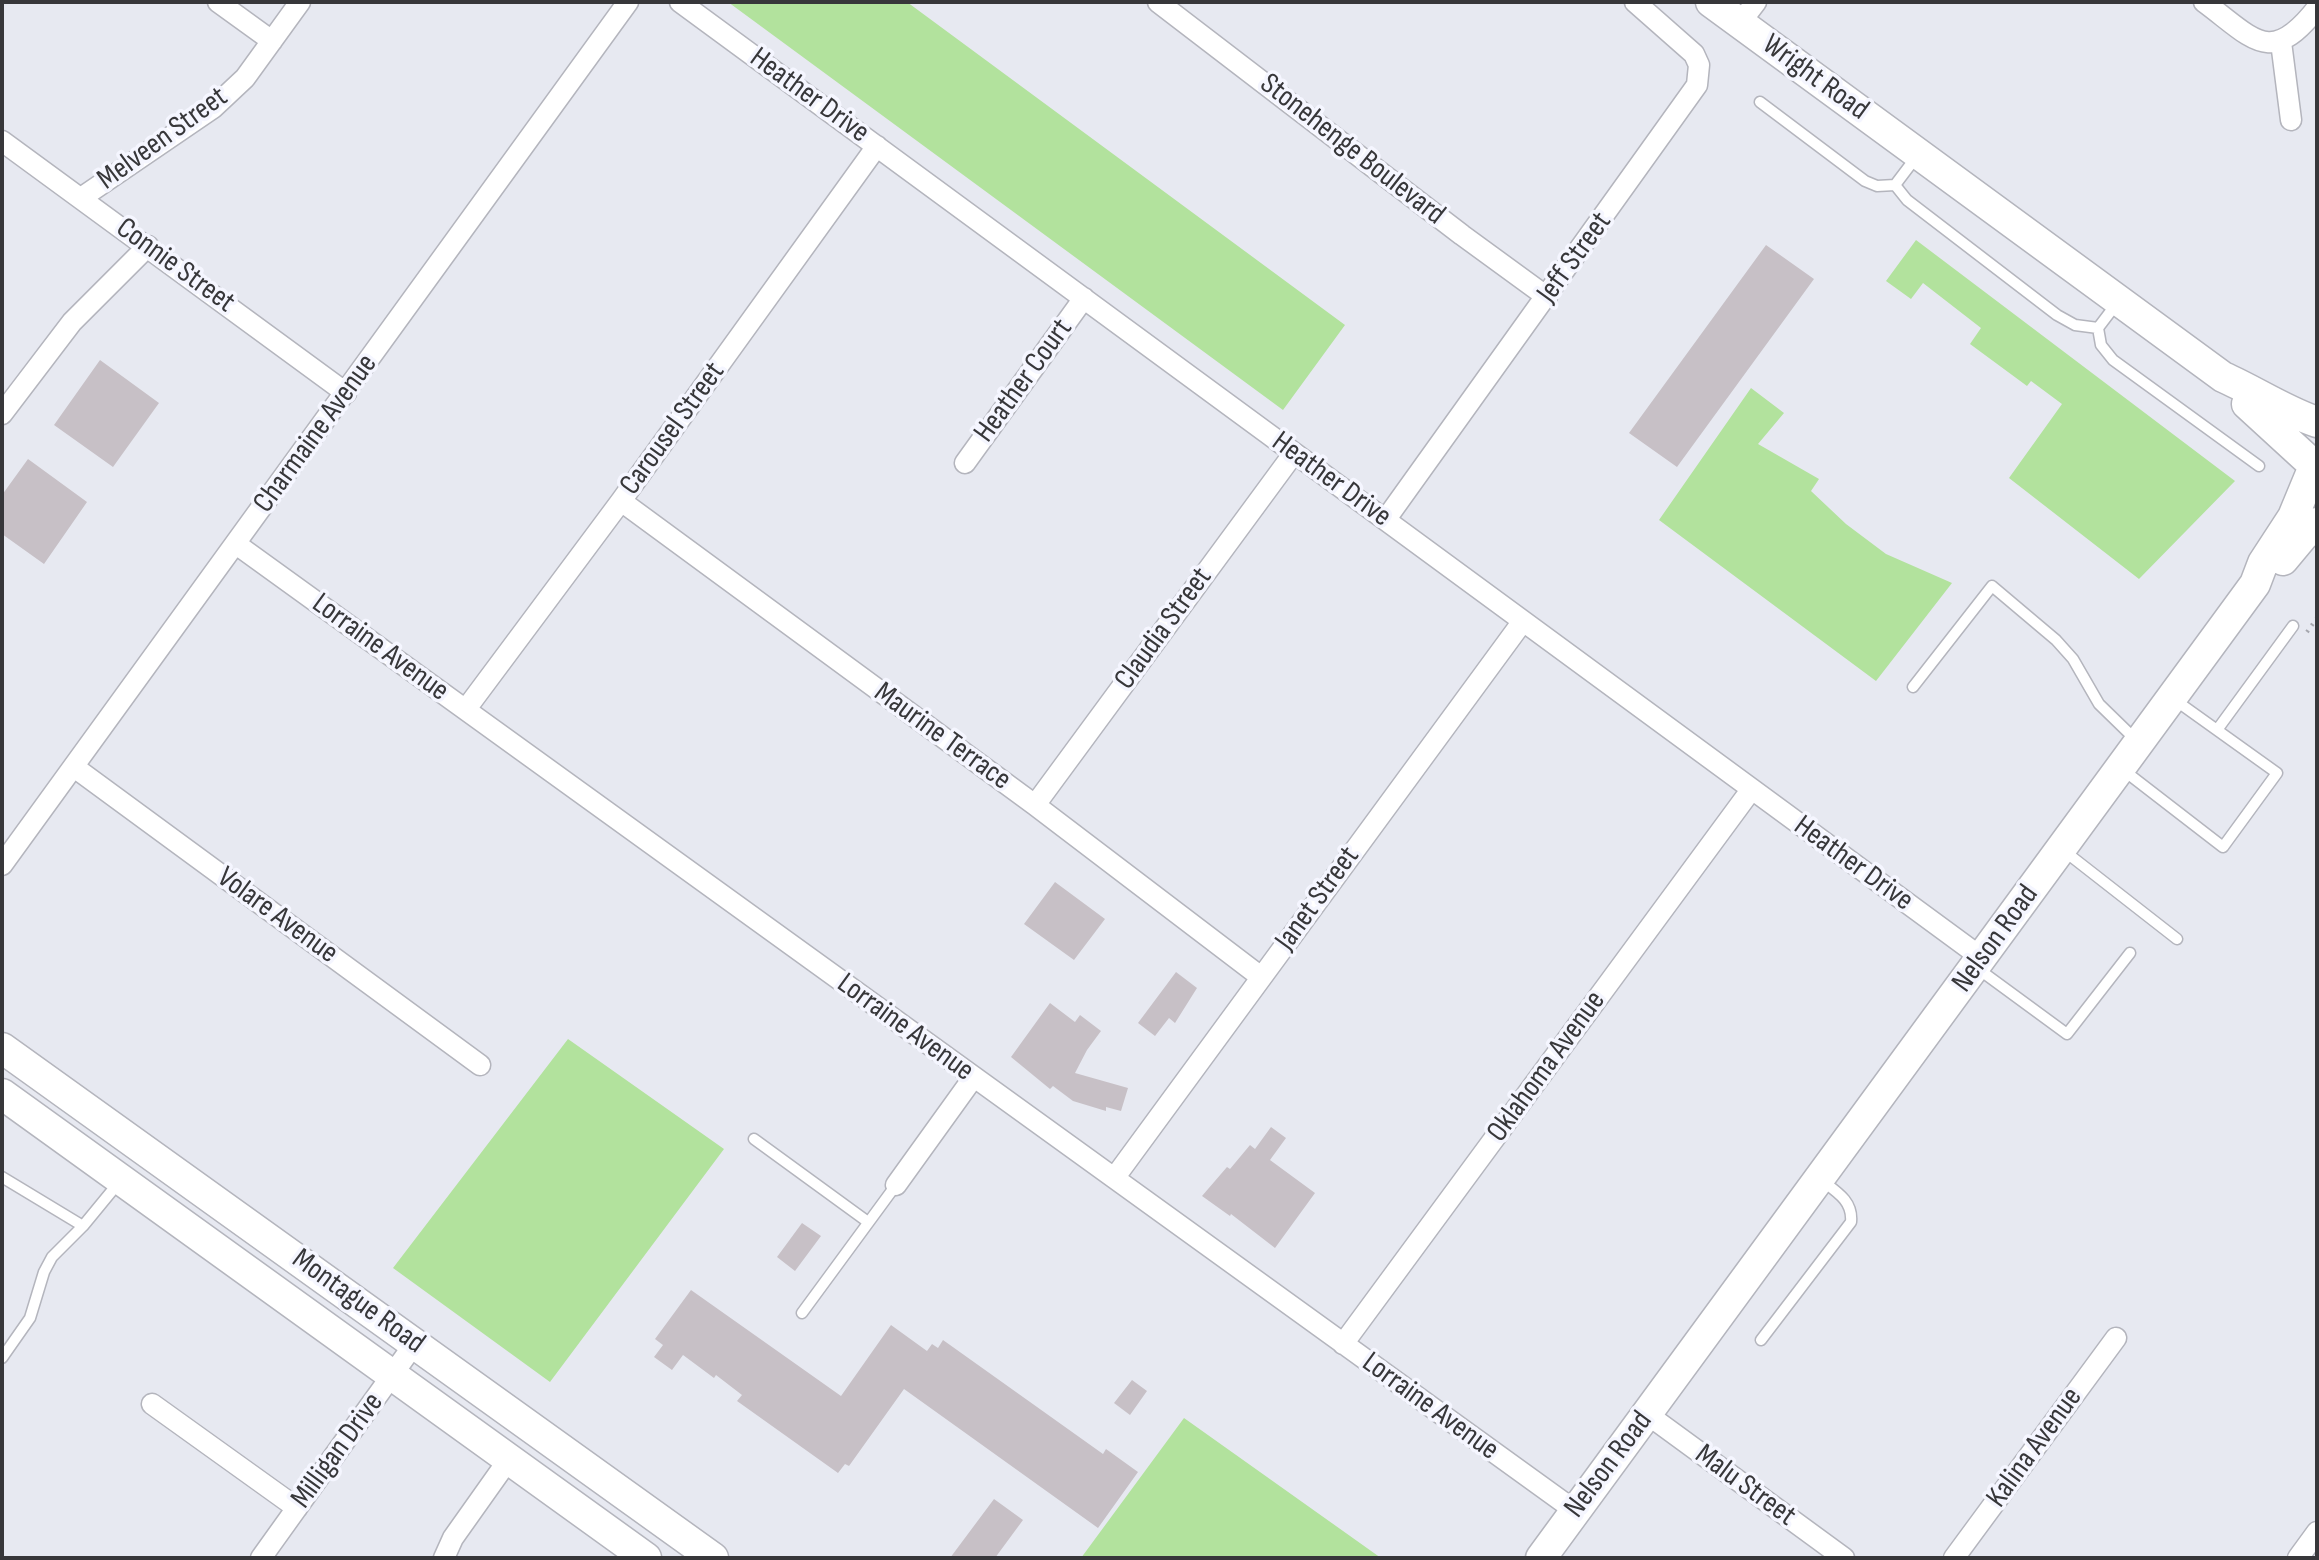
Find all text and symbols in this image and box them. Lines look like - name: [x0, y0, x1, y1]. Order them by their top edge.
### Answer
- street label: Wright Road: [1755, 27, 1875, 129]
- street label: Heather Drive: [742, 41, 876, 151]
- street label: Stonehenge Boulevard: [1252, 67, 1452, 233]
- street label: Melveen Street: [91, 80, 235, 198]
- street label: Jeff Street: [1530, 206, 1620, 310]
- street label: Connie Street: [109, 211, 241, 321]
- street label: Heather Court: [967, 312, 1081, 450]
- street label: Charmaine Avenue: [246, 348, 386, 520]
- street label: Carousel Street: [613, 356, 733, 502]
- street label: Heather Drive: [1264, 425, 1398, 535]
- street label: Claudia Street: [1108, 561, 1220, 697]
- street label: Lorraine Avenue: [305, 586, 455, 710]
- street label: Maurine Terrace: [867, 675, 1017, 799]
- street label: Heather Drive: [1786, 809, 1920, 919]
- street label: Janet Street: [1268, 840, 1368, 958]
- street label: Volare Avenue: [210, 860, 344, 972]
- street label: Nelson Road: [1945, 878, 2047, 1000]
- street label: Lorraine Avenue: [830, 966, 980, 1090]
- street label: Oklahoma Avenue: [1480, 985, 1614, 1149]
- street label: Montague Road: [285, 1242, 431, 1362]
- street label: Lorraine Avenue: [1355, 1345, 1505, 1469]
- street label: Kalina Avenue: [1980, 1381, 2090, 1515]
- street label: Milligan Drive: [284, 1386, 392, 1516]
- street label: Nelson Road: [1557, 1405, 1661, 1525]
- street label: Malu Street: [1688, 1437, 1802, 1535]

